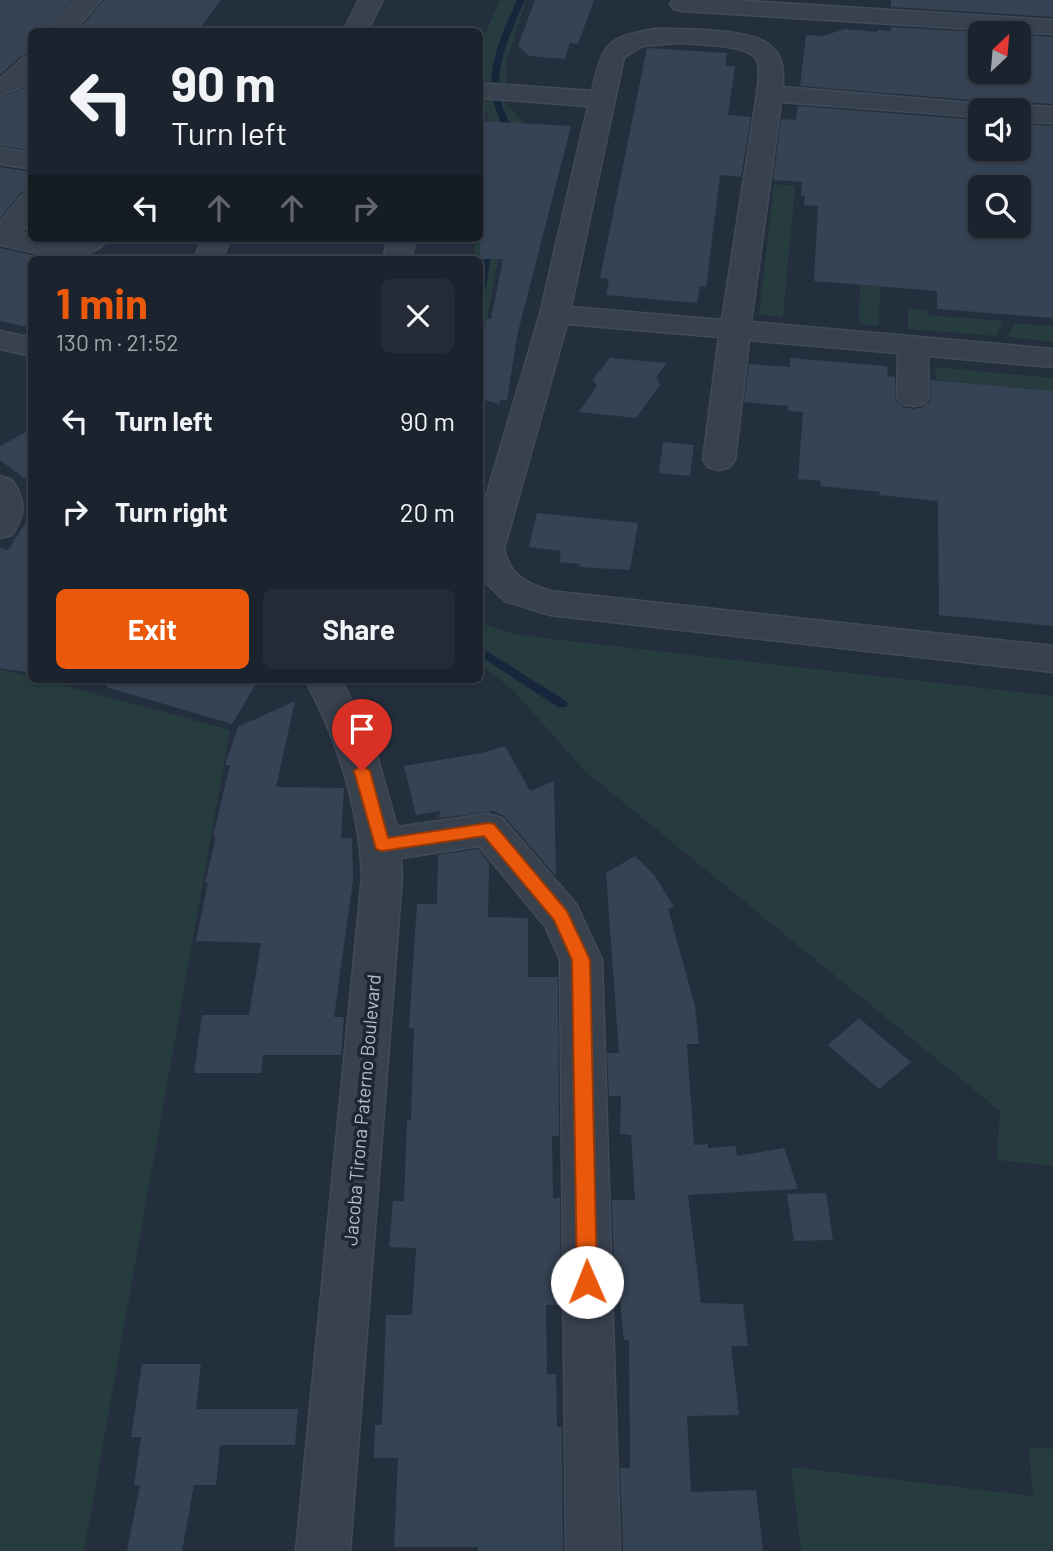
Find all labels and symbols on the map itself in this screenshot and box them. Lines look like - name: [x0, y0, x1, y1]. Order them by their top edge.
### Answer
- north arrow: [968, 21, 1031, 84]
- pin: [332, 699, 392, 771]
- street label: Jacoba Tirona Paterno Boulevard: [338, 973, 385, 1247]
- position arrow: [550, 1245, 624, 1319]

